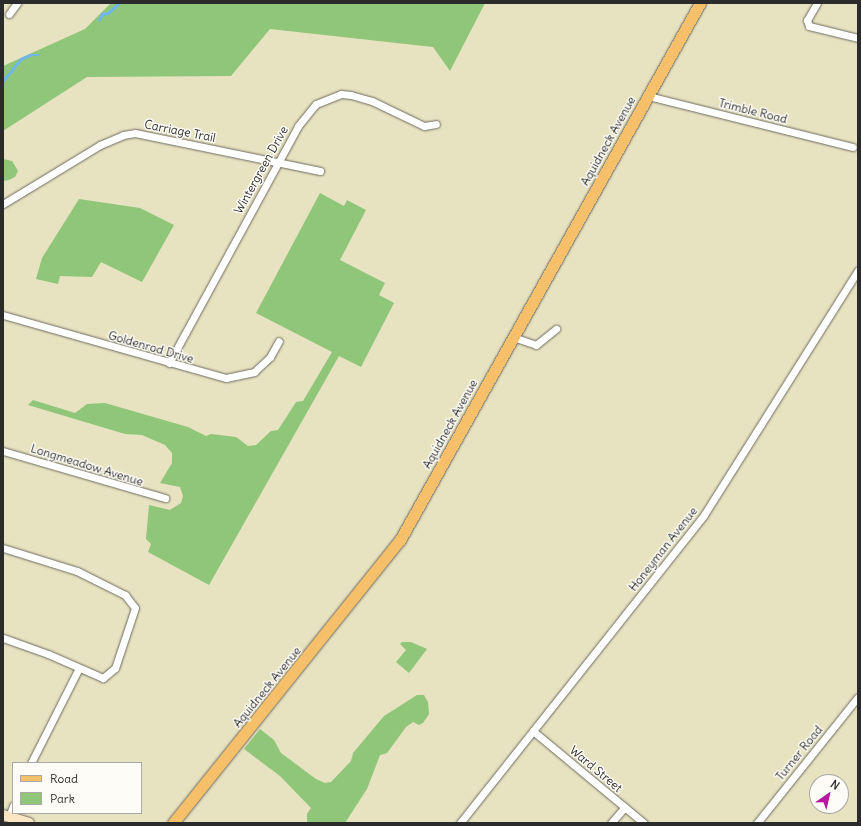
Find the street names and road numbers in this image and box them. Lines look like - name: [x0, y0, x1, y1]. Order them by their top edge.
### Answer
- street label: Aquidneck Avenue: [578, 94, 638, 188]
- street label: Trimble Road: [717, 96, 789, 126]
- street label: Carriage Trail: [143, 117, 217, 145]
- street label: Wintergreen Drive: [231, 124, 291, 216]
- street label: Goldenrod Drive: [107, 328, 195, 366]
- street label: Aquidneck Avenue: [420, 377, 480, 471]
- street label: Longmeadow Avenue: [29, 441, 145, 489]
- street label: Honeyman Avenue: [626, 504, 700, 594]
- street label: Aquidneck Avenue: [230, 644, 304, 730]
- street label: Turner Road: [772, 723, 826, 783]
- street label: Ward Street: [567, 743, 625, 795]

